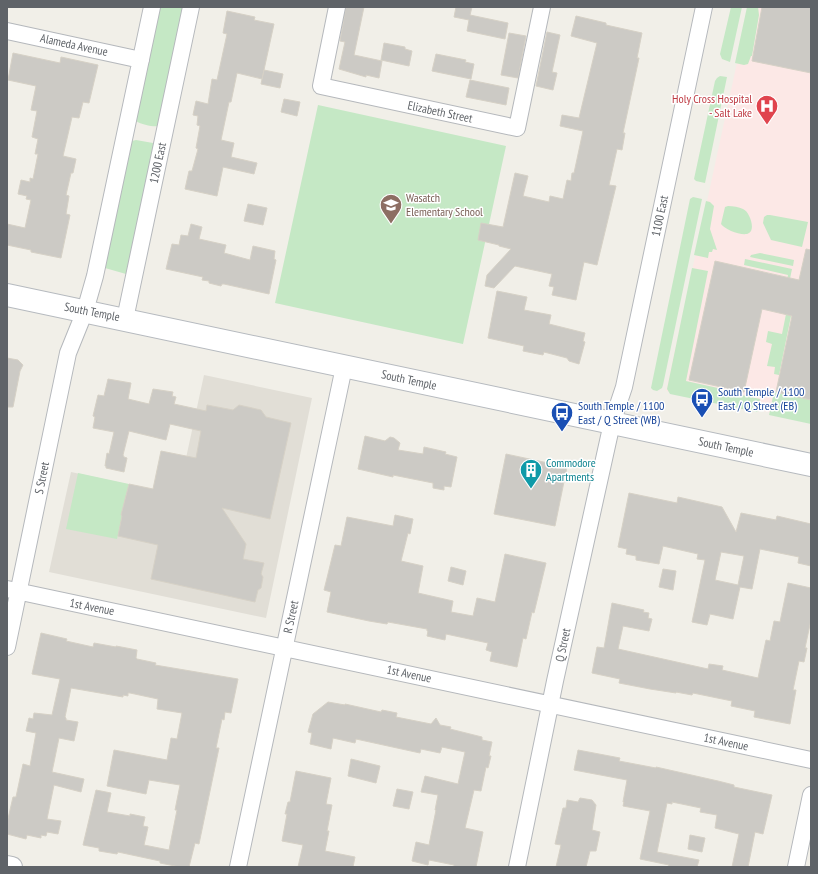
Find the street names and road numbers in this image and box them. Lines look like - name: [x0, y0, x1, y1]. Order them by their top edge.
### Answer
- street label: Alameda Avenue: [39, 30, 109, 59]
- street label: Elizabeth Street: [406, 97, 475, 126]
- street label: 1200 East: [146, 140, 169, 185]
- street label: 1100 East: [648, 193, 671, 238]
- street label: South Temple: [63, 299, 121, 324]
- street label: South Temple: [380, 366, 438, 393]
- street label: South Temple: [697, 433, 755, 460]
- street label: S Street: [31, 460, 52, 495]
- street label: 1st Avenue: [68, 595, 116, 618]
- street label: R Street: [280, 598, 301, 635]
- street label: Q Street: [552, 626, 574, 663]
- street label: 1st Avenue: [385, 661, 433, 686]
- street label: 1st Avenue: [702, 729, 750, 754]

